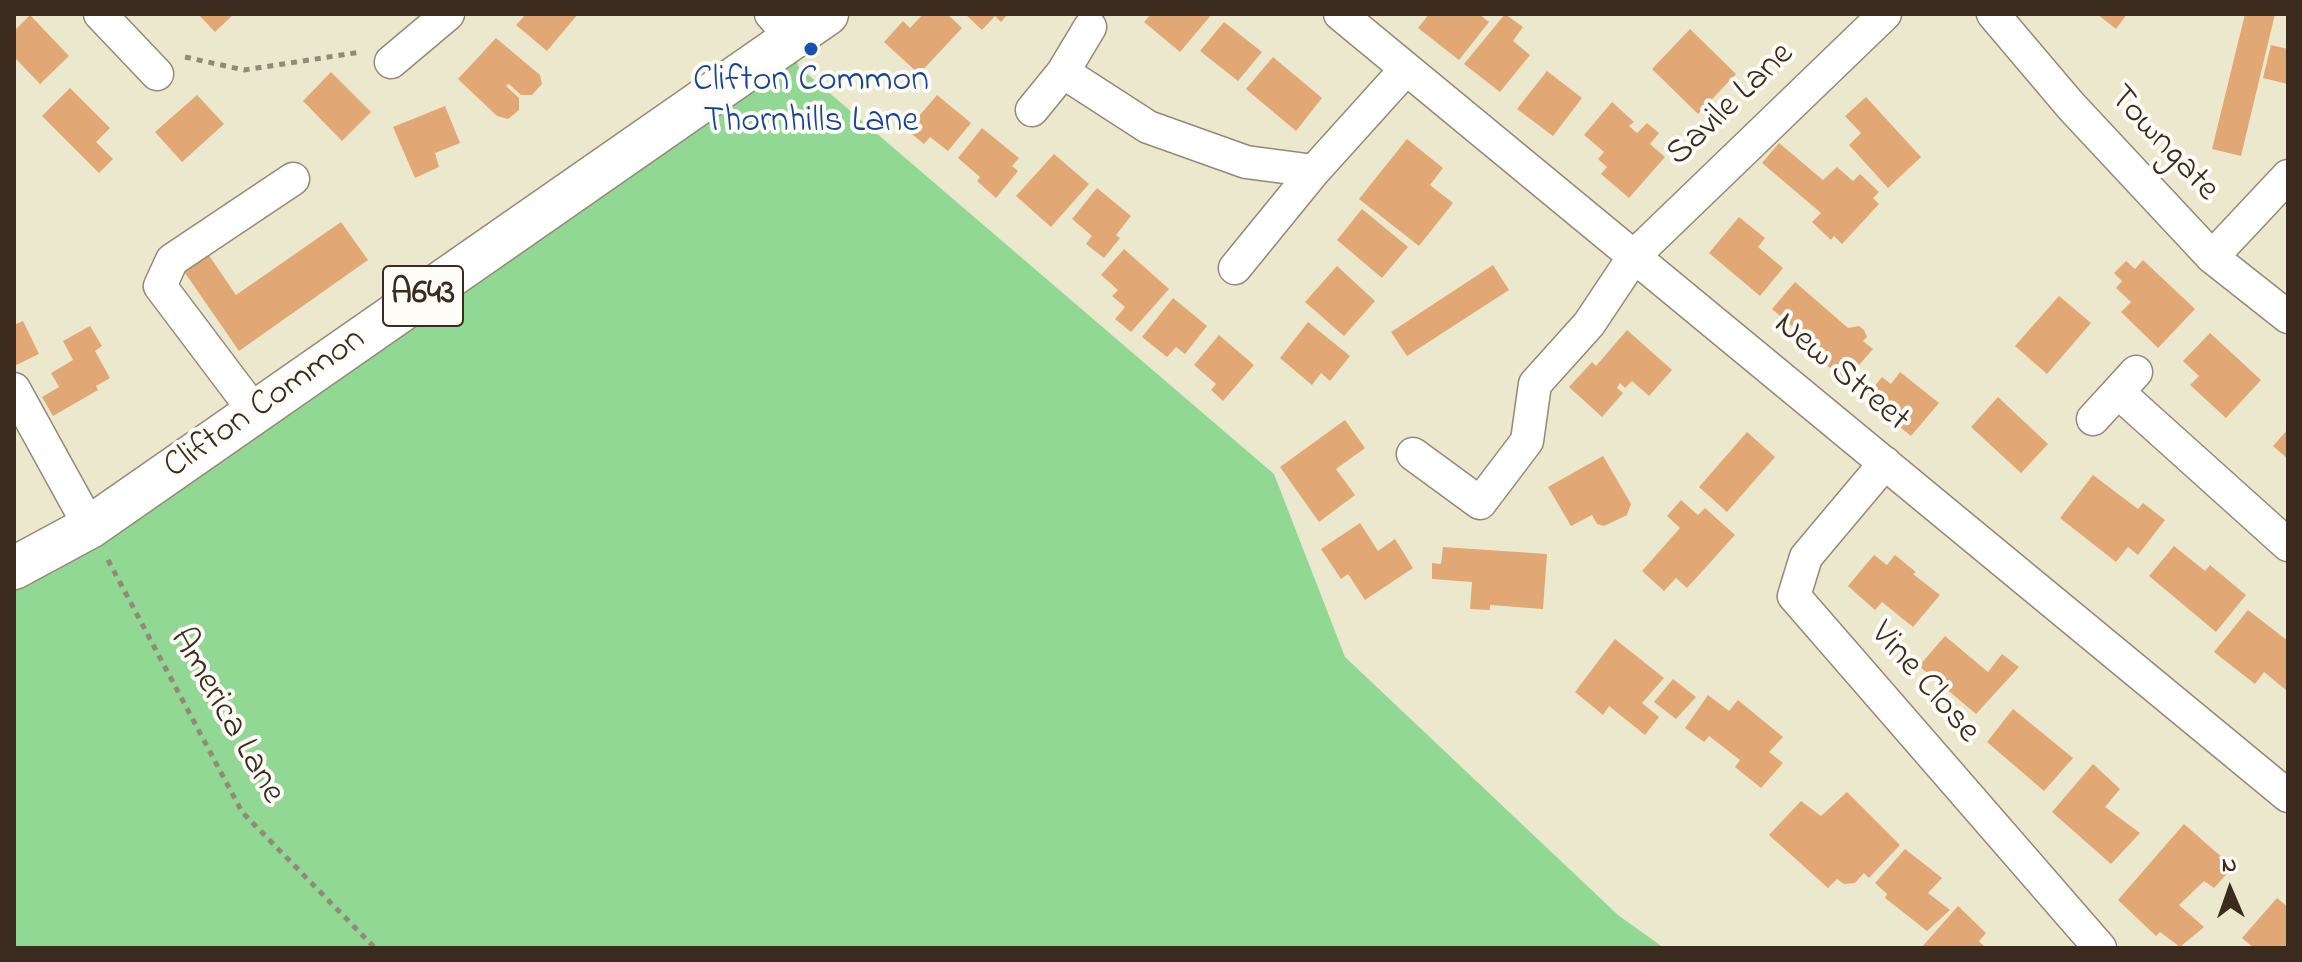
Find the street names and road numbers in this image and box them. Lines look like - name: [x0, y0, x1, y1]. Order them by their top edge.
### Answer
- street label: Savile Lane: [1659, 35, 1805, 177]
- street label: Towngate: [2097, 78, 2227, 212]
- road number: A643: [383, 266, 463, 326]
- street label: New Street: [1763, 305, 1917, 443]
- street label: Clifton Common: [157, 320, 375, 490]
- street label: Vine Close: [1858, 614, 1988, 754]
- street label: America Lane: [158, 622, 292, 812]

